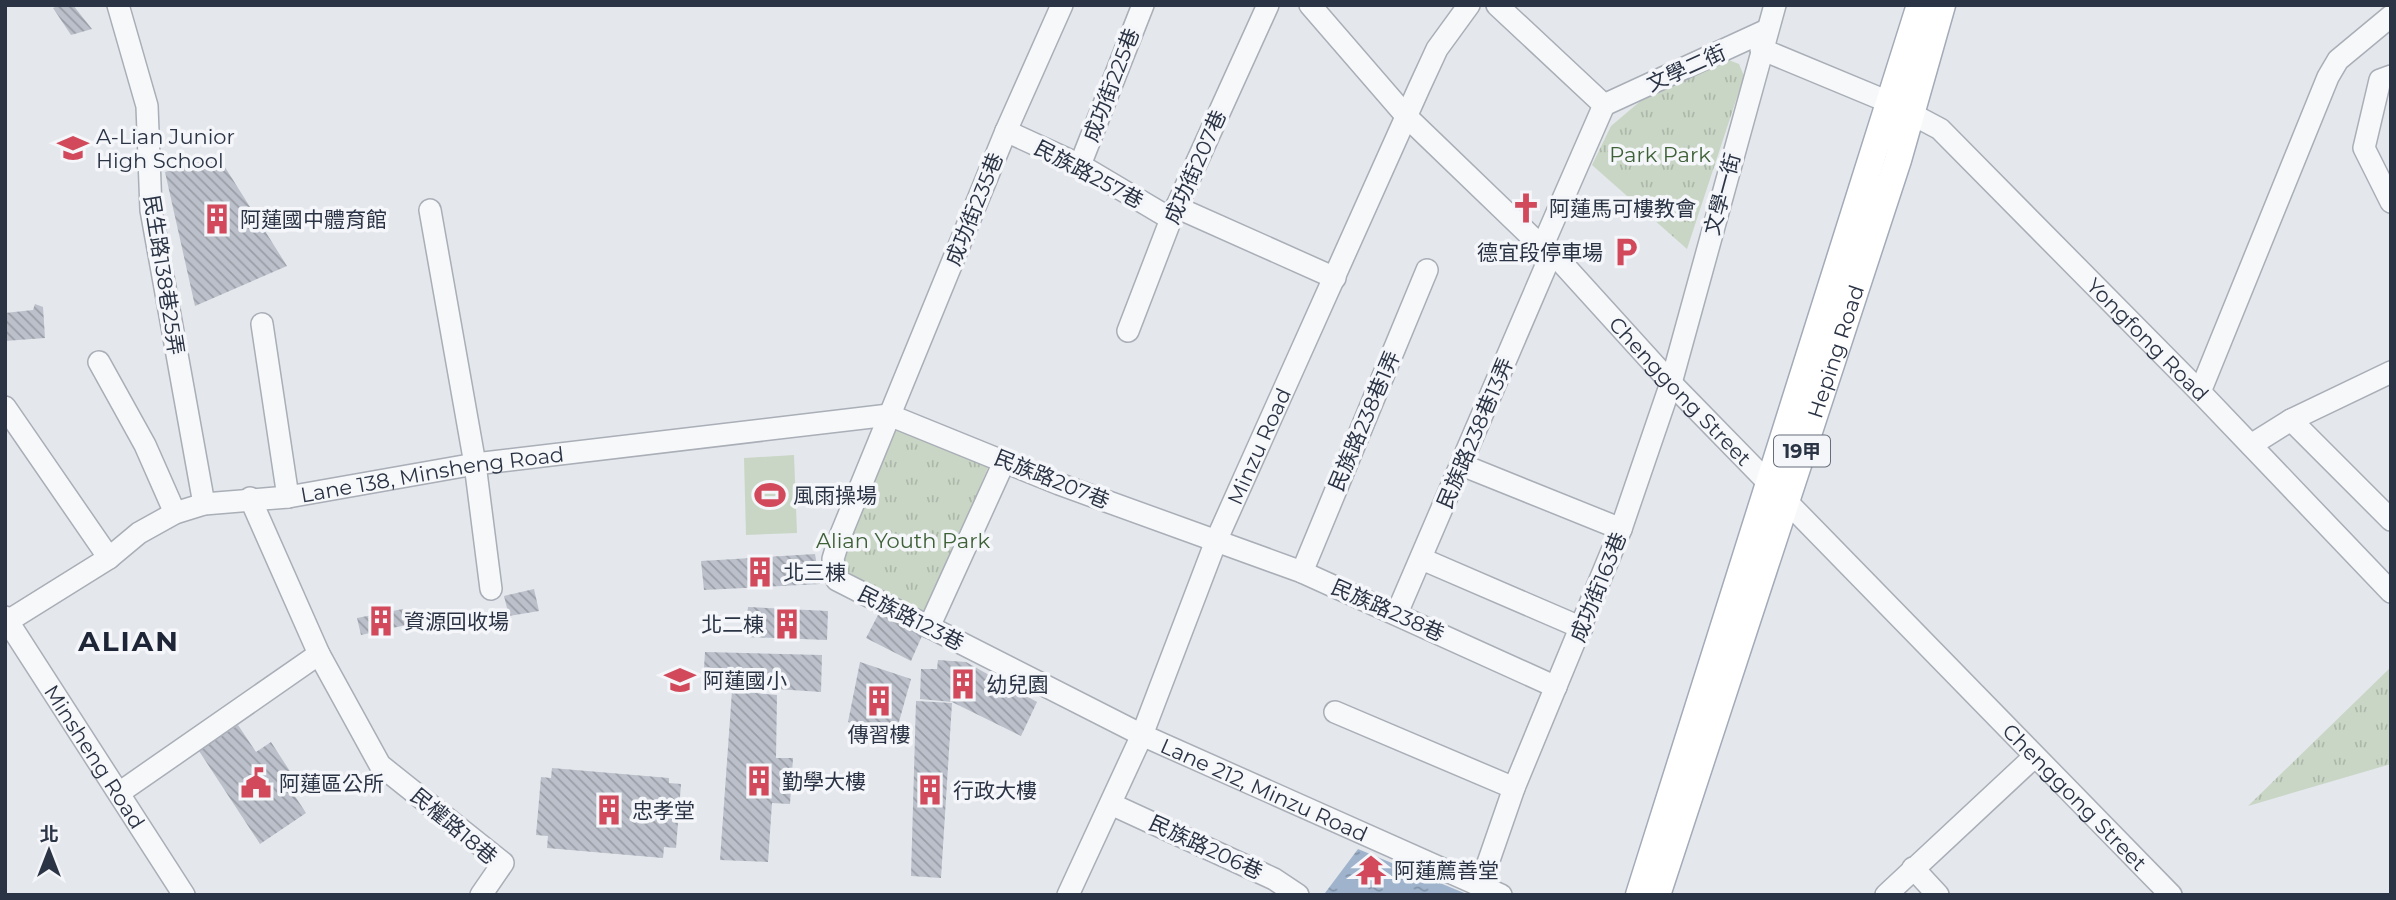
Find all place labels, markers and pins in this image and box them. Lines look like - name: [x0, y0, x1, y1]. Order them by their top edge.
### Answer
- place label: A-Lian Junior High School: [96, 124, 235, 173]
- school or university icon: A-Lian Junior High School: [56, 131, 90, 165]
- church icon: 阿蓮馬可樓教會: [1509, 191, 1543, 225]
- place label: 阿蓮馬可樓教會: [1549, 196, 1696, 221]
- building icon: 阿蓮國中體育館: [200, 202, 234, 236]
- place label: 阿蓮國中體育館: [240, 207, 387, 232]
- parking icon: 德宜段停車場: [1609, 235, 1643, 269]
- place label: 德宜段停車場: [1477, 240, 1603, 265]
- sports icon: 風雨操場: [753, 478, 787, 512]
- place label: 風雨操場: [793, 483, 877, 508]
- building icon: 北三棟: [743, 555, 777, 589]
- place label: 北三棟: [783, 560, 846, 585]
- building icon: 資源回收場: [364, 604, 398, 638]
- building icon: 北二棟: [770, 607, 804, 641]
- place label: 資源回收場: [404, 609, 509, 634]
- place label: 北二棟: [701, 612, 764, 637]
- school or university icon: 阿蓮國小: [663, 663, 697, 697]
- building icon: 幼兒園: [946, 667, 980, 701]
- place label: 阿蓮國小: [703, 668, 787, 693]
- place label: 幼兒園: [986, 672, 1049, 697]
- building icon: 傳習樓: [862, 684, 896, 718]
- place label: 傳習樓: [848, 722, 911, 747]
- building icon: 勤學大樓: [742, 764, 776, 798]
- public building icon: 阿蓮區公所: [239, 766, 273, 800]
- place label: 勤學大樓: [782, 769, 866, 794]
- place label: 阿蓮區公所: [279, 771, 384, 796]
- building icon: 行政大樓: [913, 773, 947, 807]
- place label: 行政大樓: [953, 778, 1037, 803]
- building icon: 忠孝堂: [592, 793, 626, 827]
- place label: 忠孝堂: [632, 798, 695, 823]
- temple icon: 阿蓮薦善堂: [1354, 853, 1388, 887]
- place label: 阿蓮薦善堂: [1394, 858, 1499, 883]

